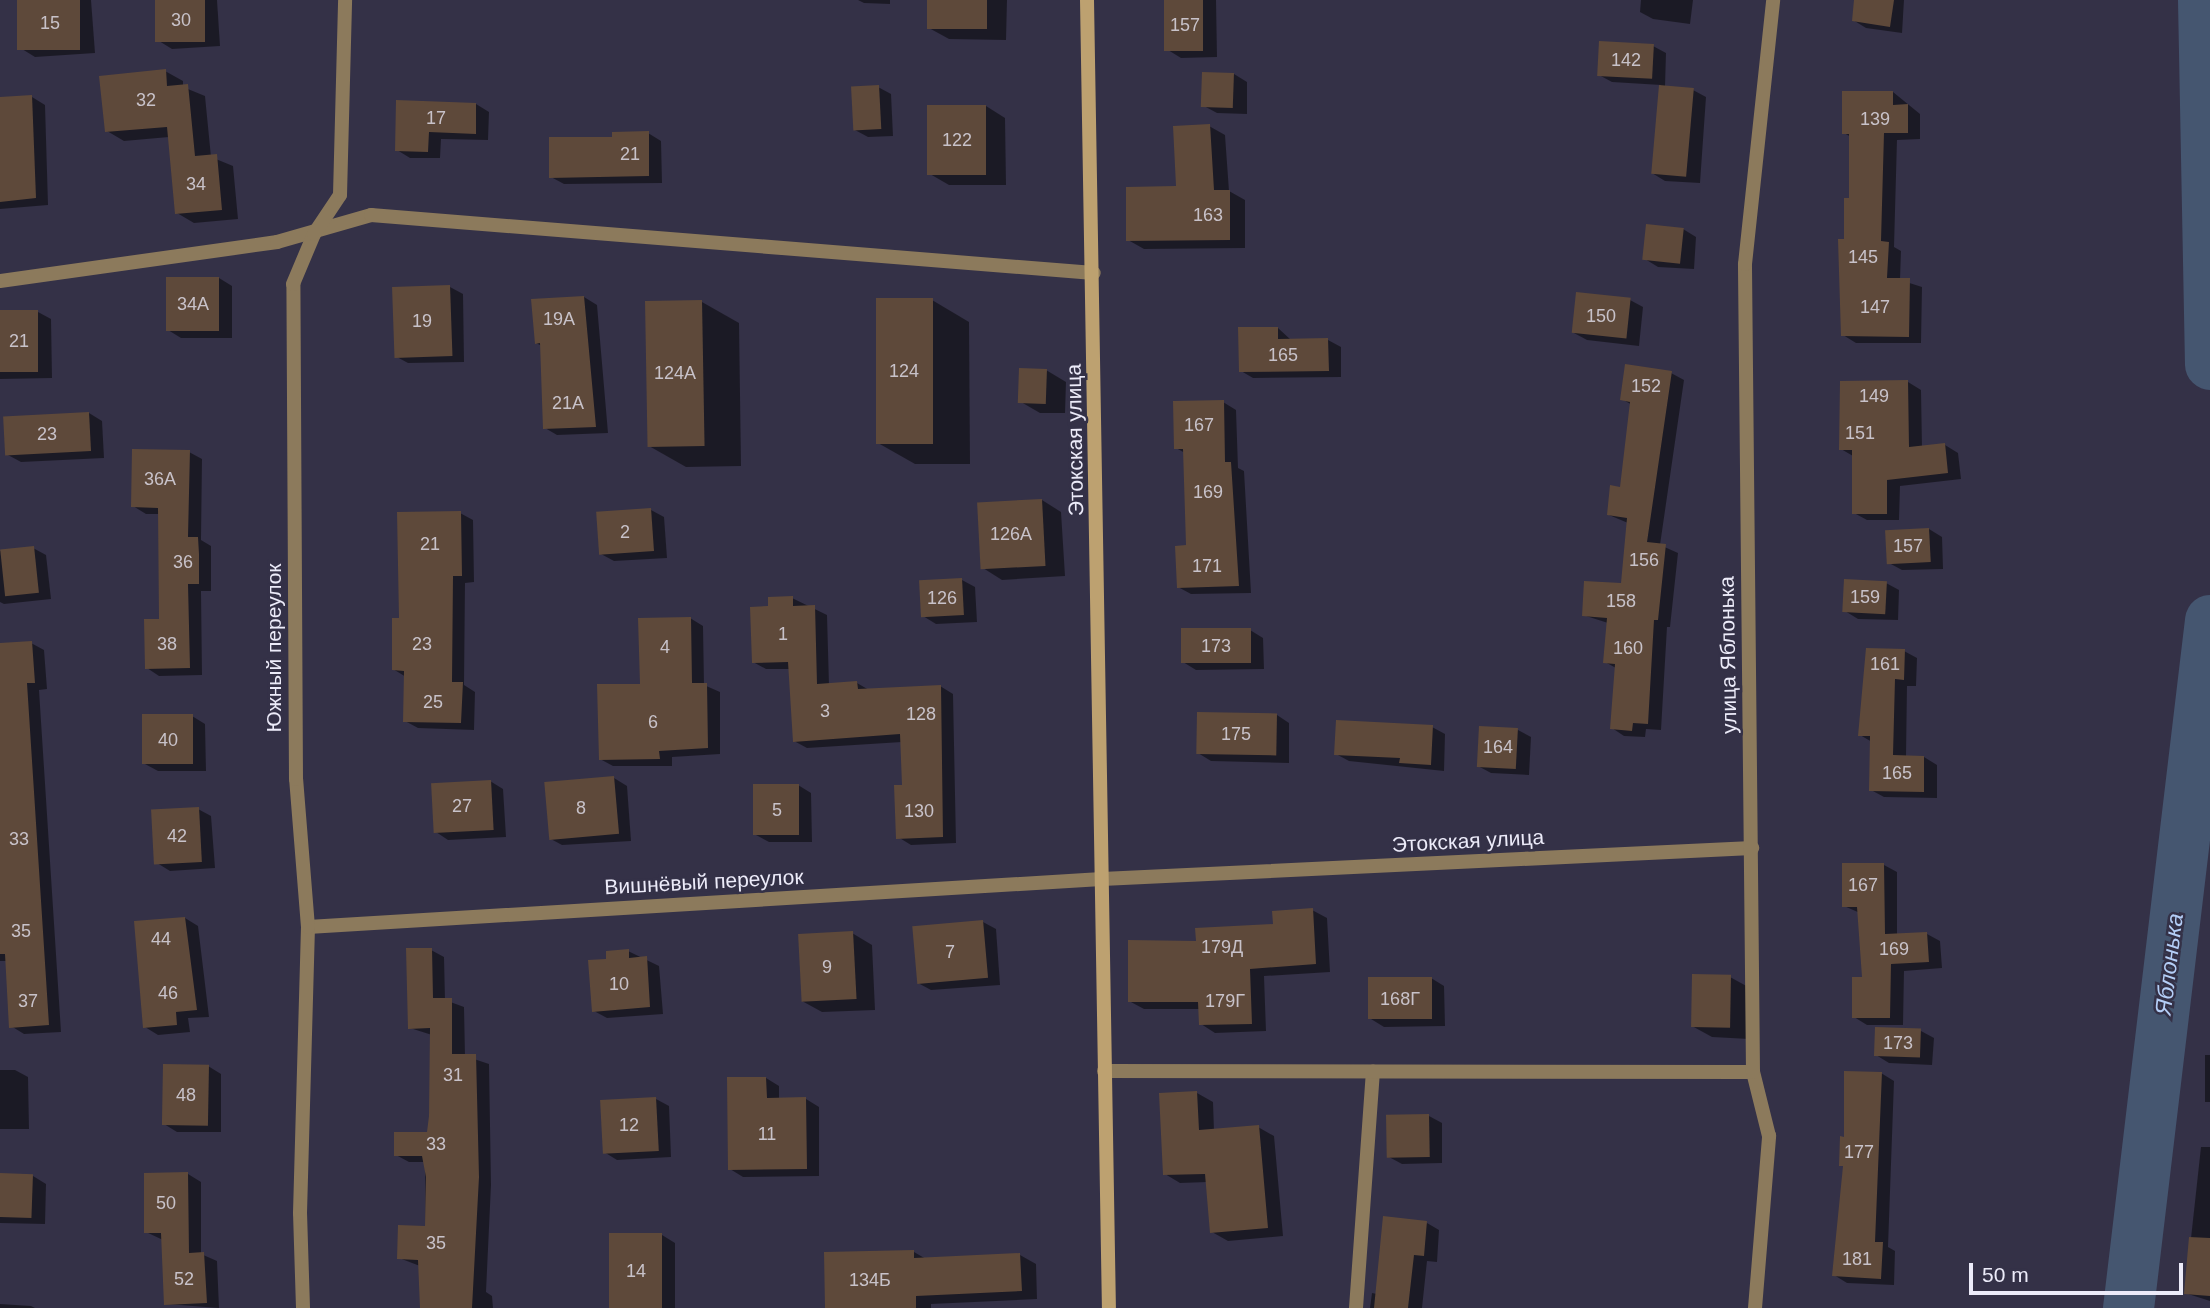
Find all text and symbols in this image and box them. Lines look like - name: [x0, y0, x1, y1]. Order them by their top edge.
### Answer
- house number: 30: [171, 9, 191, 31]
- house number: 15: [40, 12, 60, 34]
- house number: 157: [1170, 14, 1200, 36]
- house number: 142: [1611, 49, 1641, 71]
- house number: 32: [136, 89, 156, 111]
- house number: 17: [426, 107, 446, 129]
- house number: 139: [1860, 108, 1890, 130]
- house number: 122: [942, 129, 972, 151]
- house number: 21: [620, 143, 640, 165]
- house number: 34: [186, 173, 206, 195]
- house number: 163: [1193, 204, 1223, 226]
- house number: 145: [1848, 246, 1878, 268]
- house number: 34А: [177, 293, 209, 315]
- house number: 147: [1860, 296, 1890, 318]
- house number: 150: [1586, 305, 1616, 327]
- house number: 19А: [543, 308, 575, 330]
- house number: 19: [412, 310, 432, 332]
- house number: 21: [9, 330, 29, 352]
- house number: 165: [1268, 344, 1298, 366]
- house number: 124: [889, 360, 919, 382]
- house number: 124А: [654, 362, 696, 384]
- street label: Этокская улица: [1061, 364, 1089, 516]
- house number: 152: [1631, 375, 1661, 397]
- house number: 149: [1859, 385, 1889, 407]
- house number: 21А: [552, 392, 584, 414]
- house number: 167: [1184, 414, 1214, 436]
- house number: 151: [1845, 422, 1875, 444]
- house number: 23: [37, 423, 57, 445]
- house number: 36А: [144, 468, 176, 490]
- house number: 169: [1193, 481, 1223, 503]
- house number: 2: [620, 521, 630, 543]
- house number: 126А: [990, 523, 1032, 545]
- house number: 21: [420, 533, 440, 555]
- house number: 157: [1893, 535, 1923, 557]
- house number: 156: [1629, 549, 1659, 571]
- house number: 36: [173, 551, 193, 573]
- house number: 171: [1192, 555, 1222, 577]
- street label: Южный переулок: [261, 563, 287, 733]
- street label: улица Яблонька: [1714, 576, 1742, 734]
- house number: 159: [1850, 586, 1880, 608]
- house number: 126: [927, 587, 957, 609]
- house number: 158: [1606, 590, 1636, 612]
- house number: 1: [778, 623, 788, 645]
- house number: 38: [157, 633, 177, 655]
- house number: 23: [412, 633, 432, 655]
- house number: 173: [1201, 635, 1231, 657]
- house number: 4: [660, 636, 670, 658]
- house number: 160: [1613, 637, 1643, 659]
- house number: 161: [1870, 653, 1900, 675]
- house number: 25: [423, 691, 443, 713]
- house number: 3: [820, 700, 830, 722]
- house number: 128: [906, 703, 936, 725]
- house number: 6: [648, 711, 658, 733]
- house number: 175: [1221, 723, 1251, 745]
- house number: 40: [158, 729, 178, 751]
- house number: 164: [1483, 736, 1513, 758]
- house number: 165: [1882, 762, 1912, 784]
- house number: 27: [452, 795, 472, 817]
- house number: 8: [576, 797, 586, 819]
- house number: 5: [772, 799, 782, 821]
- house number: 130: [904, 800, 934, 822]
- street label: Этокская улица: [1391, 824, 1545, 858]
- house number: 42: [167, 825, 187, 847]
- house number: 33: [9, 828, 29, 850]
- street label: Вишнёвый переулок: [604, 864, 804, 900]
- house number: 167: [1848, 874, 1878, 896]
- water label: Яблонька: [2149, 912, 2189, 1016]
- house number: 35: [11, 920, 31, 942]
- house number: 44: [151, 928, 171, 950]
- house number: 179Д: [1201, 936, 1243, 958]
- house number: 169: [1879, 938, 1909, 960]
- house number: 7: [945, 941, 955, 963]
- house number: 9: [822, 956, 832, 978]
- house number: 10: [609, 973, 629, 995]
- house number: 46: [158, 982, 178, 1004]
- house number: 168Г: [1380, 988, 1420, 1010]
- house number: 37: [18, 990, 38, 1012]
- house number: 179Г: [1205, 990, 1245, 1012]
- house number: 173: [1883, 1032, 1913, 1054]
- house number: 31: [443, 1064, 463, 1086]
- house number: 48: [176, 1084, 196, 1106]
- house number: 12: [619, 1114, 639, 1136]
- house number: 11: [758, 1123, 776, 1145]
- house number: 33: [426, 1133, 446, 1155]
- house number: 177: [1844, 1141, 1874, 1163]
- house number: 50: [156, 1192, 176, 1214]
- house number: 35: [426, 1232, 446, 1254]
- house number: 181: [1842, 1248, 1872, 1270]
- scale bar: [1972, 1248, 2186, 1292]
- house number: 14: [626, 1260, 646, 1282]
- text: 50 m: [1982, 1263, 2029, 1286]
- house number: 52: [174, 1268, 194, 1290]
- house number: 134Б: [849, 1269, 891, 1291]

